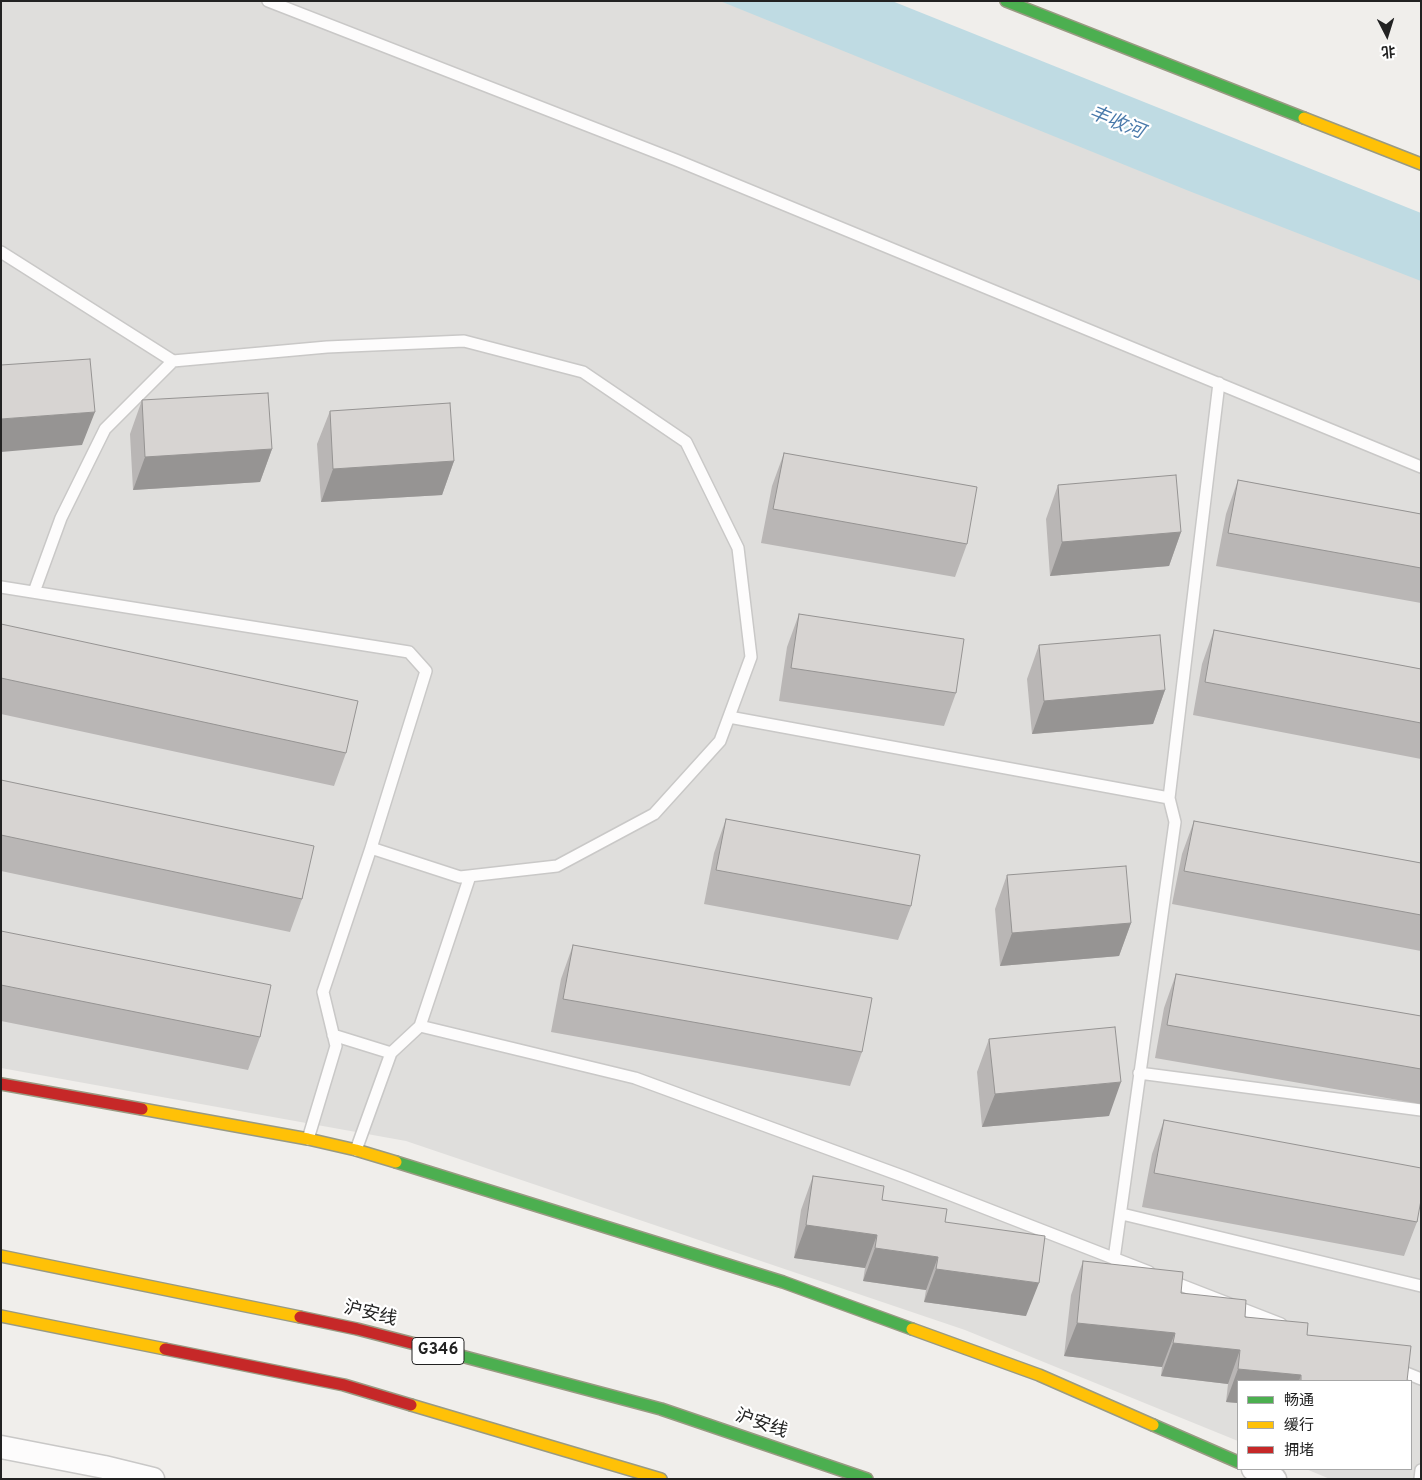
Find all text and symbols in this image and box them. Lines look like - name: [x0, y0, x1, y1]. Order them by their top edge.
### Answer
- north arrow: [1362, 10, 1412, 60]
- text: 北: [1381, 41, 1396, 60]
- water label: 丰收河: [1085, 103, 1147, 145]
- street label: 沪安线: [341, 1298, 399, 1332]
- road number: G346: [412, 1338, 464, 1364]
- legend: [1237, 1380, 1412, 1470]
- text: 畅通: [1284, 1392, 1314, 1411]
- street label: 沪安线: [732, 1406, 790, 1444]
- text: 缓行: [1284, 1417, 1314, 1436]
- text: 拥堵: [1284, 1442, 1314, 1461]

